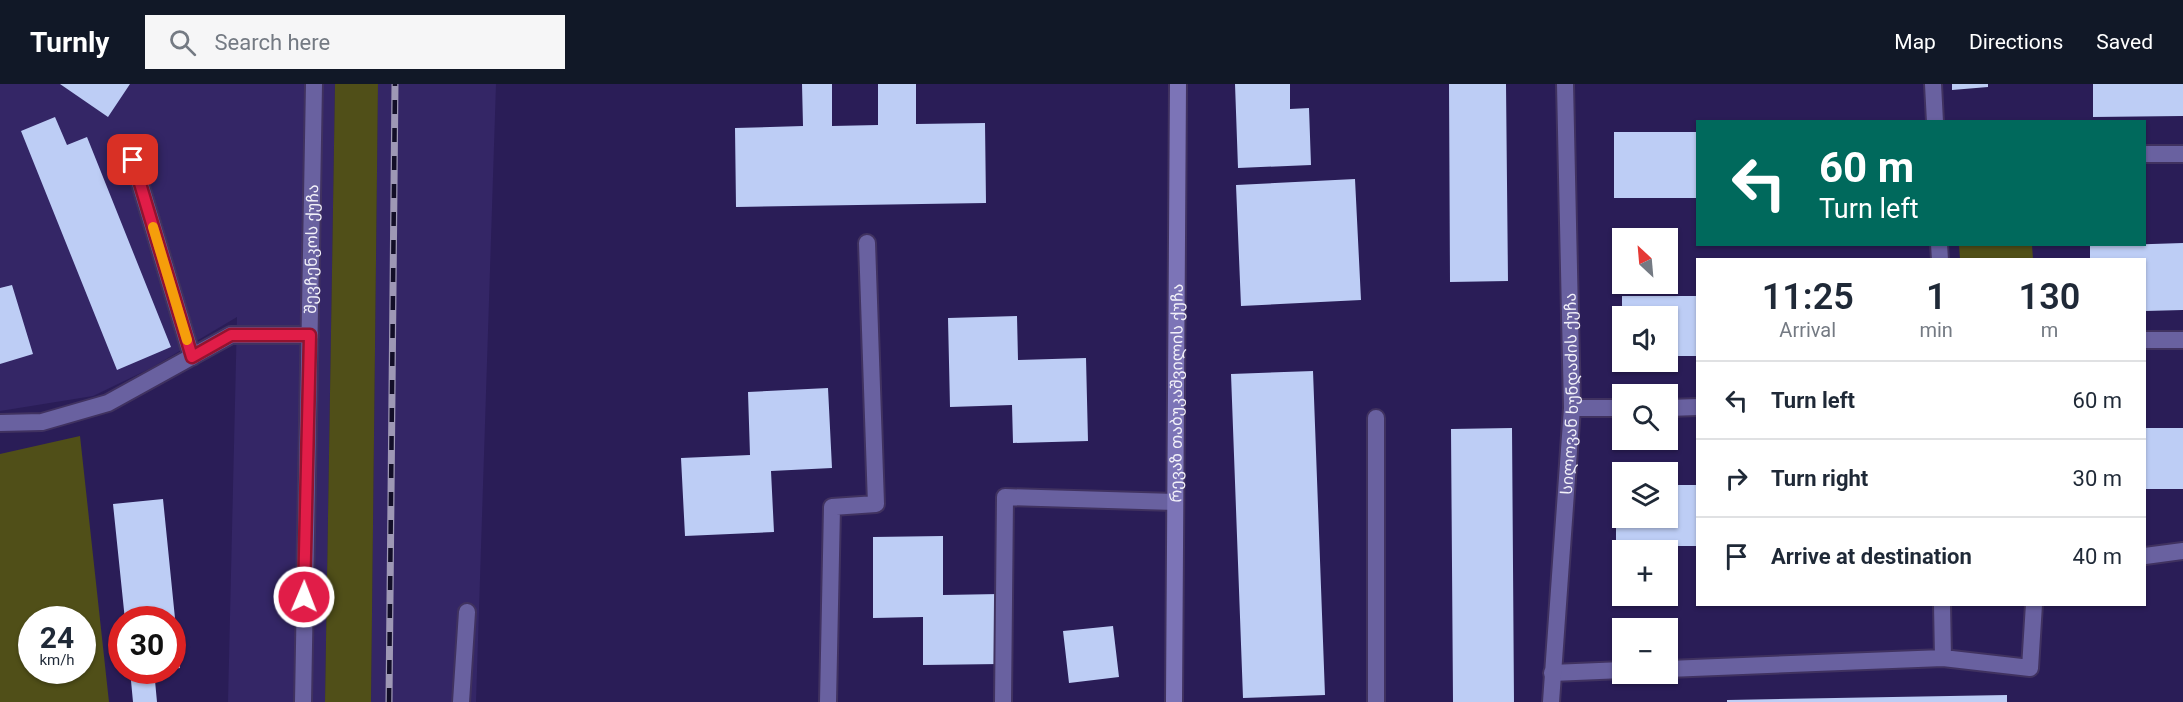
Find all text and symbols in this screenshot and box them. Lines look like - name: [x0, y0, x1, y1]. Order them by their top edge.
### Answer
- search box: [145, 15, 565, 69]
- text: Turnly: [30, 26, 109, 59]
- icon: search: [166, 26, 199, 59]
- text: Search here: [214, 30, 330, 55]
- text: Map: [1894, 30, 1936, 54]
- text: Directions: [1969, 30, 2063, 54]
- text: Saved: [2096, 30, 2153, 54]
- pin: [107, 134, 158, 185]
- icon: arrive: [116, 143, 149, 176]
- text: 60 m: [1819, 143, 1914, 192]
- icon: left: [1720, 144, 1798, 222]
- street label: შევჩენკოს ქუჩა: [301, 184, 322, 314]
- text: Turn left: [1819, 193, 1919, 225]
- north arrow: [1612, 228, 1678, 294]
- map controls: [1612, 228, 1678, 684]
- text: 11:25: [1762, 276, 1854, 318]
- text: 1: [1926, 276, 1946, 318]
- text: 130: [2019, 276, 2080, 318]
- street label: რევაზ თაბუკაშვილის ქუჩა: [1166, 284, 1187, 502]
- street label: სილოვან ხუნდაძის ქუჩა: [1557, 293, 1583, 495]
- button: sound: [1612, 306, 1678, 372]
- text: Arrival: [1779, 318, 1836, 342]
- text: min: [1919, 318, 1953, 342]
- text: m: [2041, 318, 2058, 342]
- button: search: [1612, 384, 1678, 450]
- icon: left: [1720, 384, 1753, 417]
- text: Turn left: [1771, 388, 1855, 413]
- text: 60 m: [2073, 388, 2122, 413]
- button: layers: [1612, 462, 1678, 528]
- icon: right: [1720, 462, 1753, 495]
- text: Turn right: [1771, 466, 1868, 491]
- text: 30 m: [2073, 466, 2122, 491]
- button: +: [1612, 540, 1678, 606]
- icon: arrive: [1720, 540, 1753, 573]
- text: Arrive at destination: [1771, 544, 1972, 569]
- text: 40 m: [2073, 544, 2122, 569]
- position arrow: [272, 565, 336, 629]
- speed limit sign: 30: [108, 606, 186, 684]
- button: −: [1612, 618, 1678, 684]
- text: 24: [40, 620, 74, 655]
- text: km/h: [39, 651, 75, 669]

